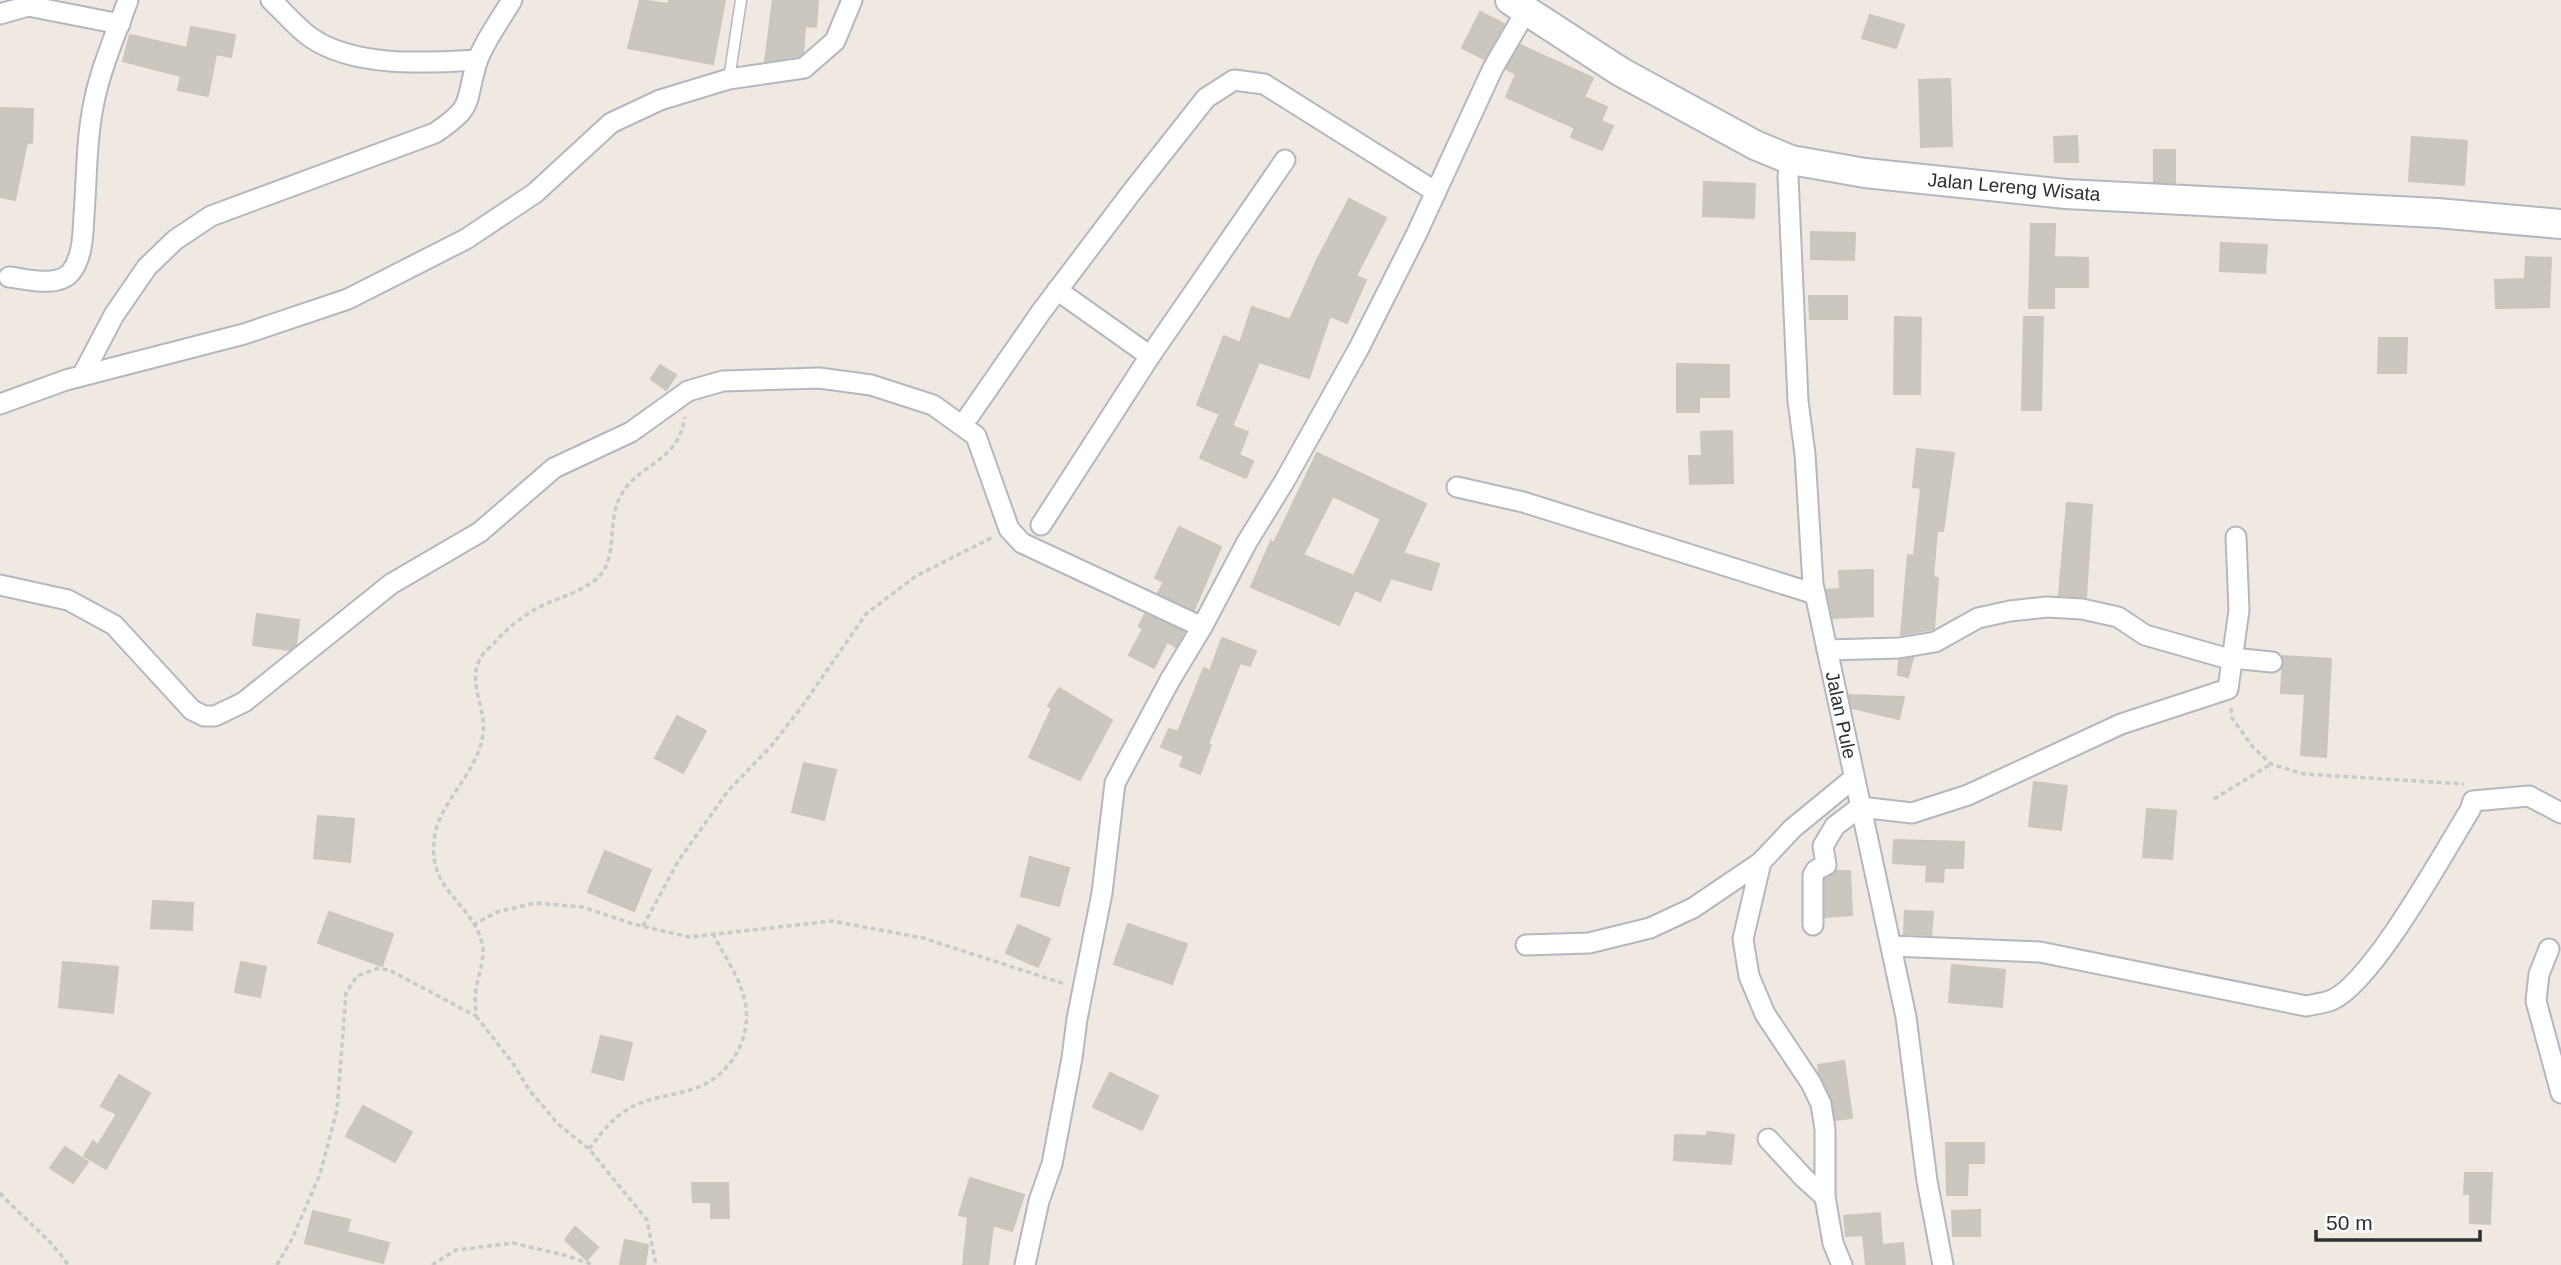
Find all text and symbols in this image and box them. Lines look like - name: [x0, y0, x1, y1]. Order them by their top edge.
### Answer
- street label: Jalan Lereng Wisata: [1927, 169, 2102, 205]
- street label: Jalan Pule: [1822, 669, 1860, 761]
- scale bar: [2316, 1198, 2480, 1242]
- text: 50 m: [2326, 1211, 2373, 1234]

